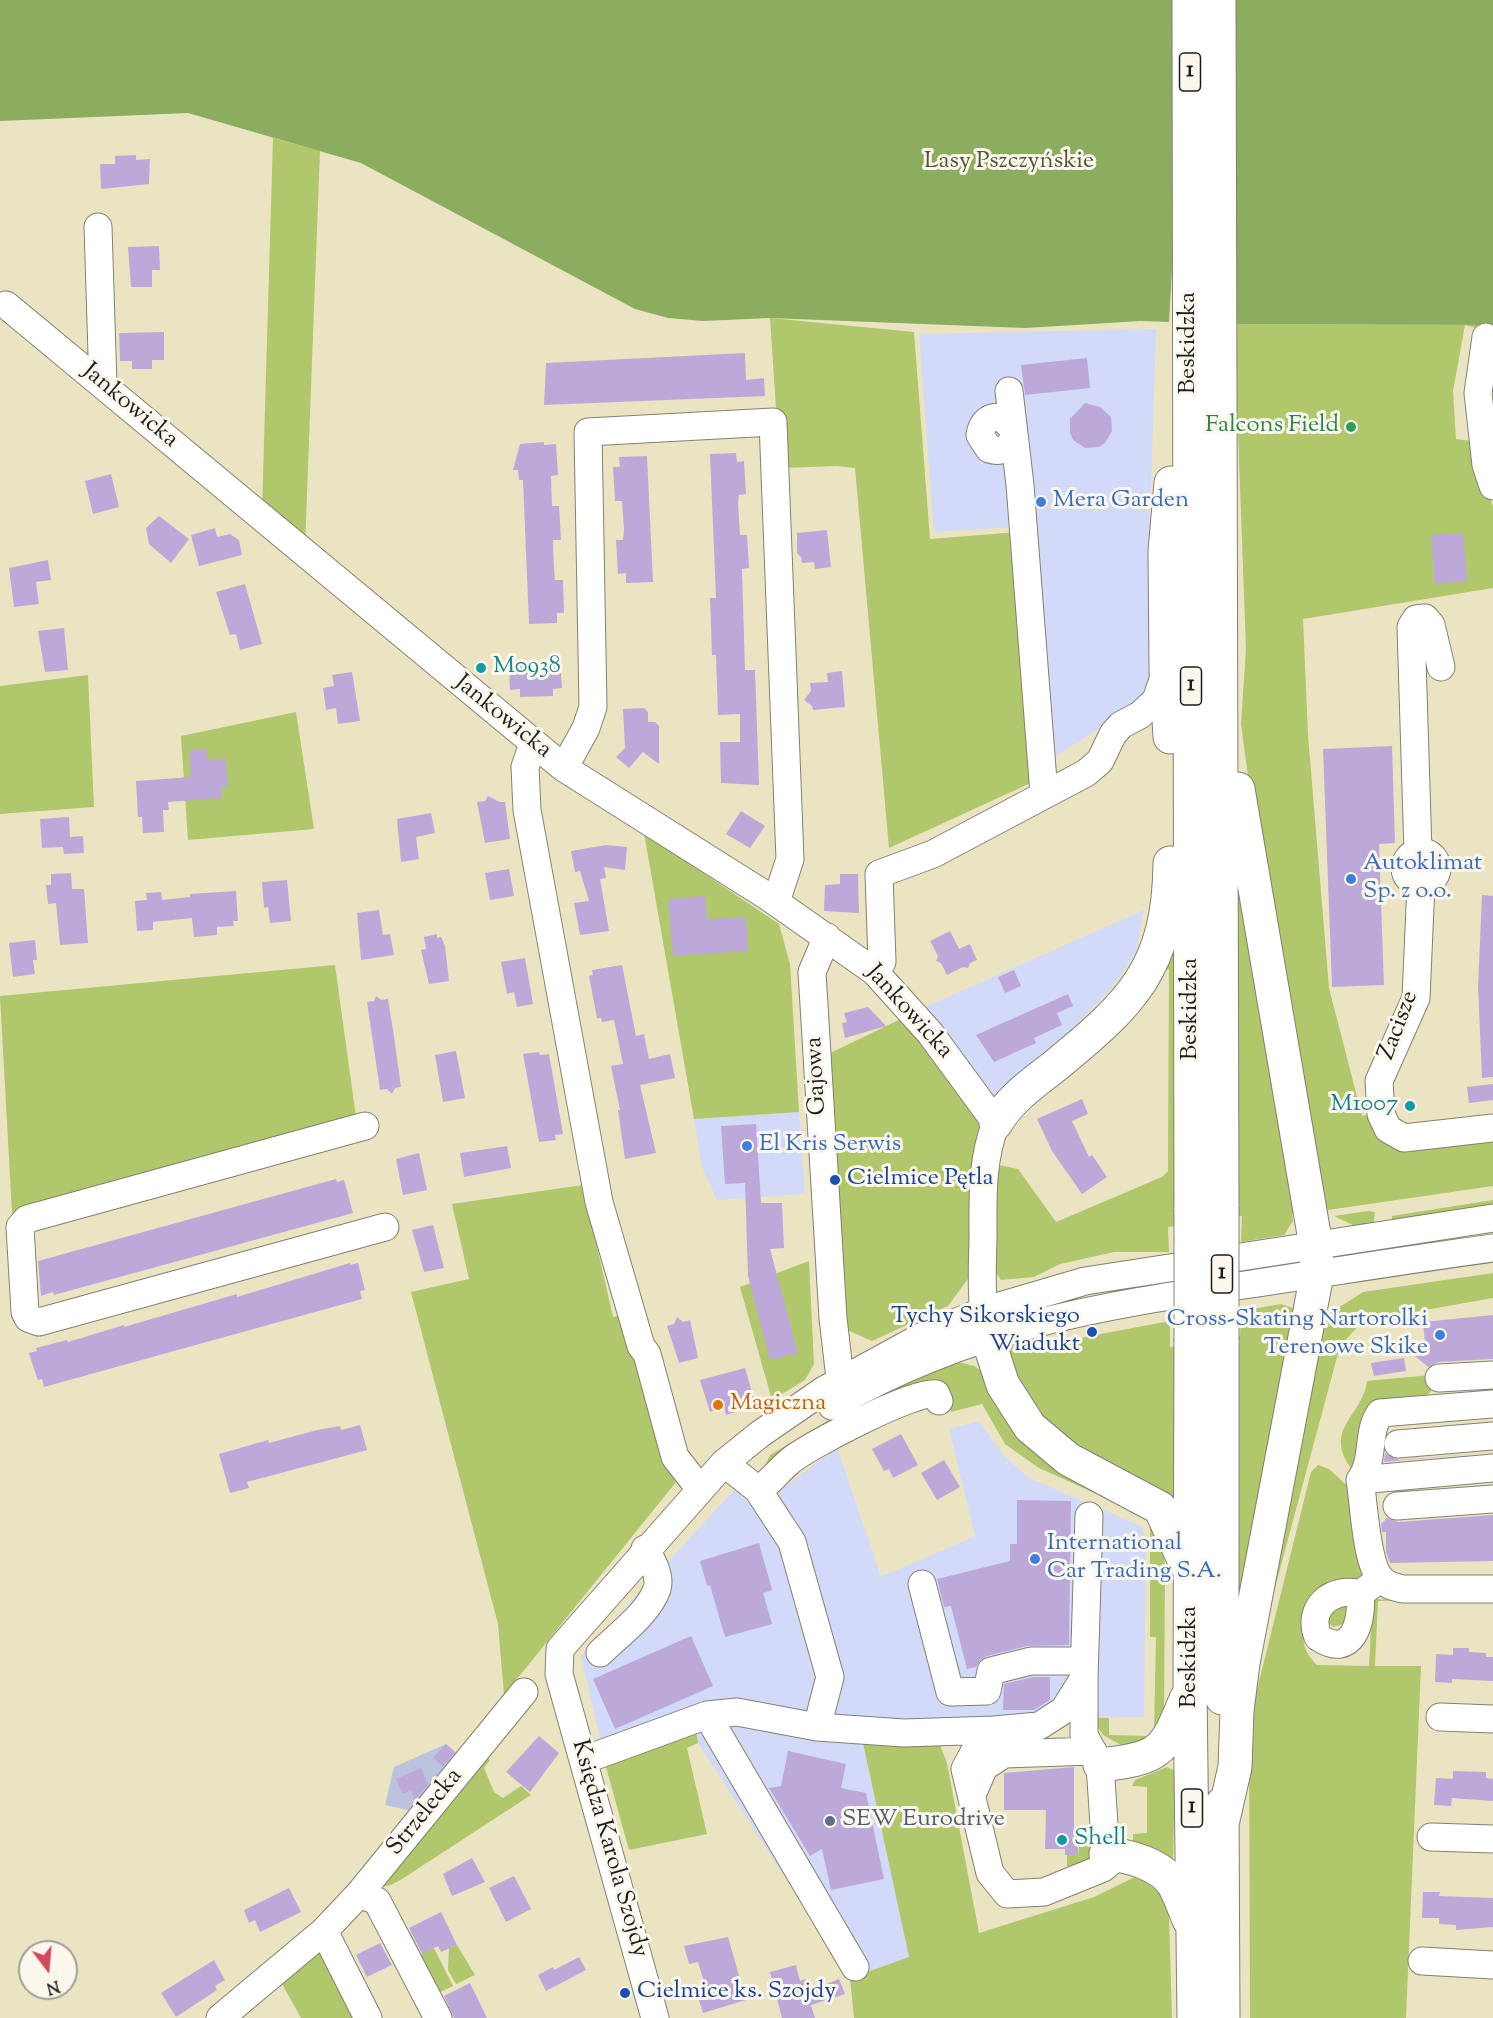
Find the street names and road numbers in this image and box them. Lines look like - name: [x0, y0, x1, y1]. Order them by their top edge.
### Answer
- road number: 1: [1180, 53, 1200, 91]
- street label: Beskidzka: [1176, 292, 1204, 394]
- street label: Jankowicka: [75, 358, 183, 456]
- road number: 1: [1180, 667, 1202, 705]
- street label: Jankowicka: [448, 670, 556, 766]
- street label: Beskidzka: [1178, 958, 1206, 1060]
- street label: Jankowicka: [858, 960, 958, 1066]
- street label: Zacisze: [1374, 987, 1426, 1065]
- street label: Gajowa: [802, 1036, 834, 1116]
- road number: 1: [1212, 1255, 1232, 1293]
- street label: Beskidzka: [1177, 1606, 1205, 1708]
- street label: Księdza Karola Szojdy: [563, 1737, 653, 1961]
- street label: Strzelecka: [382, 1763, 470, 1863]
- road number: 1: [1182, 1789, 1202, 1827]

